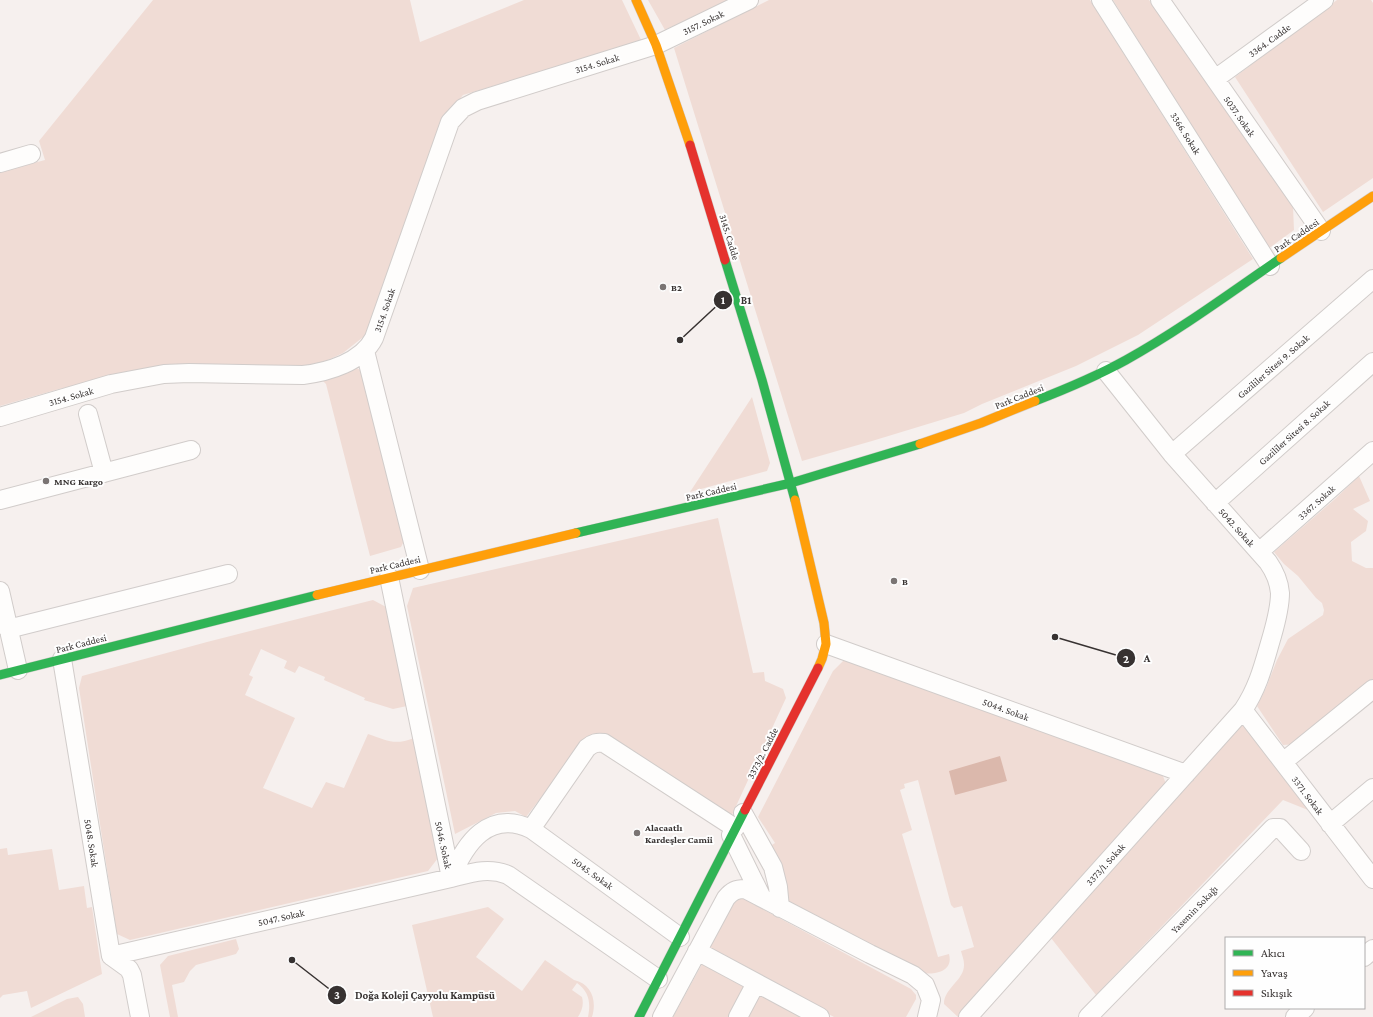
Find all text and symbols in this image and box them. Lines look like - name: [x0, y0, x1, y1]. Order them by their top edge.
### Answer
- street label: 3157. Sokak: [681, 8, 726, 37]
- street label: 3364. Cadde: [1246, 21, 1293, 59]
- street label: 3154. Sokak: [574, 51, 621, 75]
- street label: 5037. Sokak: [1222, 94, 1258, 139]
- street label: 3366. Sokak: [1168, 110, 1203, 156]
- street label: 3145. Cadde: [717, 213, 742, 262]
- street label: Park Caddesi: [1272, 216, 1321, 254]
- marker: B2: [658, 282, 668, 292]
- place label: B2: [671, 282, 682, 293]
- street label: 3154. Sokak: [372, 287, 397, 334]
- callout: B1: [713, 289, 759, 312]
- text: 1: [721, 293, 726, 307]
- text: B1: [741, 294, 751, 306]
- street label: Gazililer Sitesi 9. Sokak: [1235, 332, 1312, 401]
- street label: Park Caddesi: [993, 382, 1046, 411]
- street label: 3154. Sokak: [48, 385, 95, 408]
- street label: Gazililer Sitesi 8. Sokak: [1256, 397, 1332, 467]
- marker: MNG Kargo: [41, 476, 51, 486]
- place label: MNG Kargo: [54, 476, 103, 487]
- street label: Park Caddesi: [685, 480, 738, 503]
- street label: 3367. Sokak: [1295, 483, 1337, 522]
- street label: 5042. Sokak: [1216, 506, 1257, 549]
- street label: Park Caddesi: [369, 553, 422, 576]
- marker: B: [889, 576, 899, 586]
- place label: B: [902, 576, 908, 587]
- street label: Park Caddesi: [55, 632, 108, 655]
- callout: A: [1116, 647, 1158, 670]
- text: 2: [1123, 652, 1129, 666]
- text: A: [1143, 652, 1151, 664]
- street label: 5044. Sokak: [981, 696, 1031, 723]
- street label: 3373/2. Cadde: [745, 725, 780, 781]
- street label: 3371. Sokak: [1290, 774, 1326, 817]
- street label: 5048. Sokak: [82, 818, 101, 868]
- street label: 5046. Sokak: [433, 820, 454, 870]
- place label: Alacaatlı Kardeşler Camii: [644, 822, 713, 845]
- marker: Alacaatlı Kardeşler Camii: [632, 828, 642, 838]
- street label: 3373/1. Sokak: [1084, 841, 1127, 888]
- street label: 5045. Sokak: [570, 855, 616, 892]
- street label: Yasemin Sokağı: [1169, 883, 1220, 935]
- street label: 5047. Sokak: [257, 907, 306, 928]
- legend: [1225, 937, 1365, 1009]
- text: Akıcı: [1261, 946, 1285, 960]
- text: Yavaş: [1261, 966, 1288, 980]
- callout: Doğa Koleji Çayyolu Kampüsü: [327, 984, 503, 1007]
- text: Sıkışık: [1261, 986, 1292, 1000]
- text: 3: [334, 988, 340, 1002]
- text: Doğa Koleji Çayyolu Kampüsü: [355, 989, 496, 1002]

